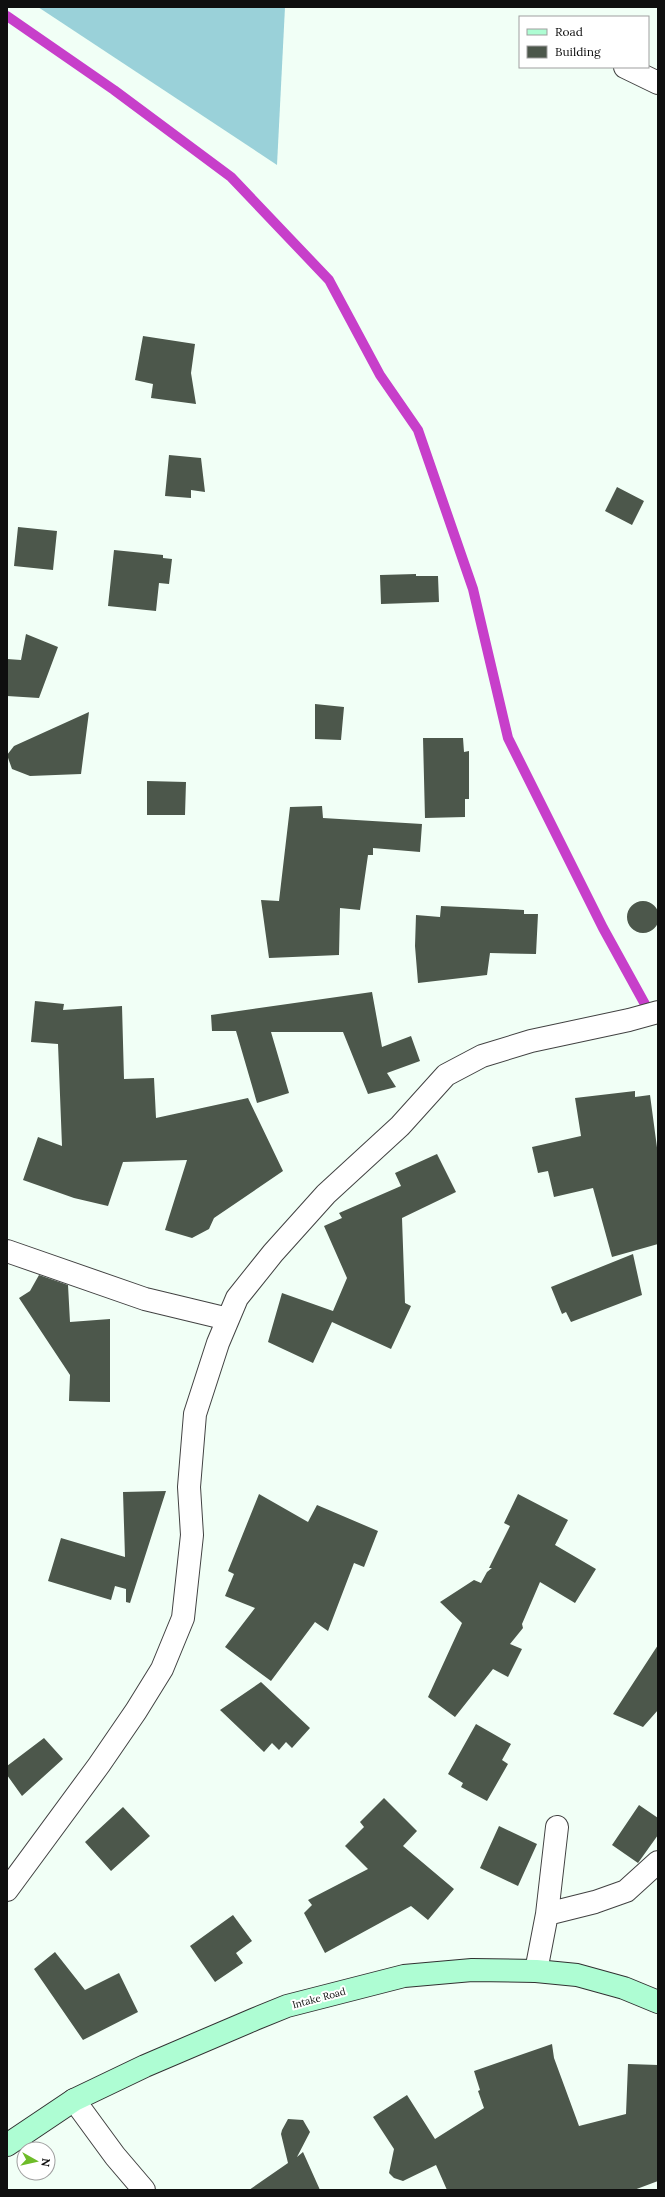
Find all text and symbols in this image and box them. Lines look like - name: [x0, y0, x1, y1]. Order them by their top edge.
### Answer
- legend: [519, 16, 649, 68]
- text: Road: [555, 24, 583, 39]
- text: Building: [555, 44, 601, 59]
- street label: Intake Road: [291, 1985, 347, 2011]
- north arrow: [16, 2141, 56, 2181]
- text: N: [38, 2157, 53, 2168]

